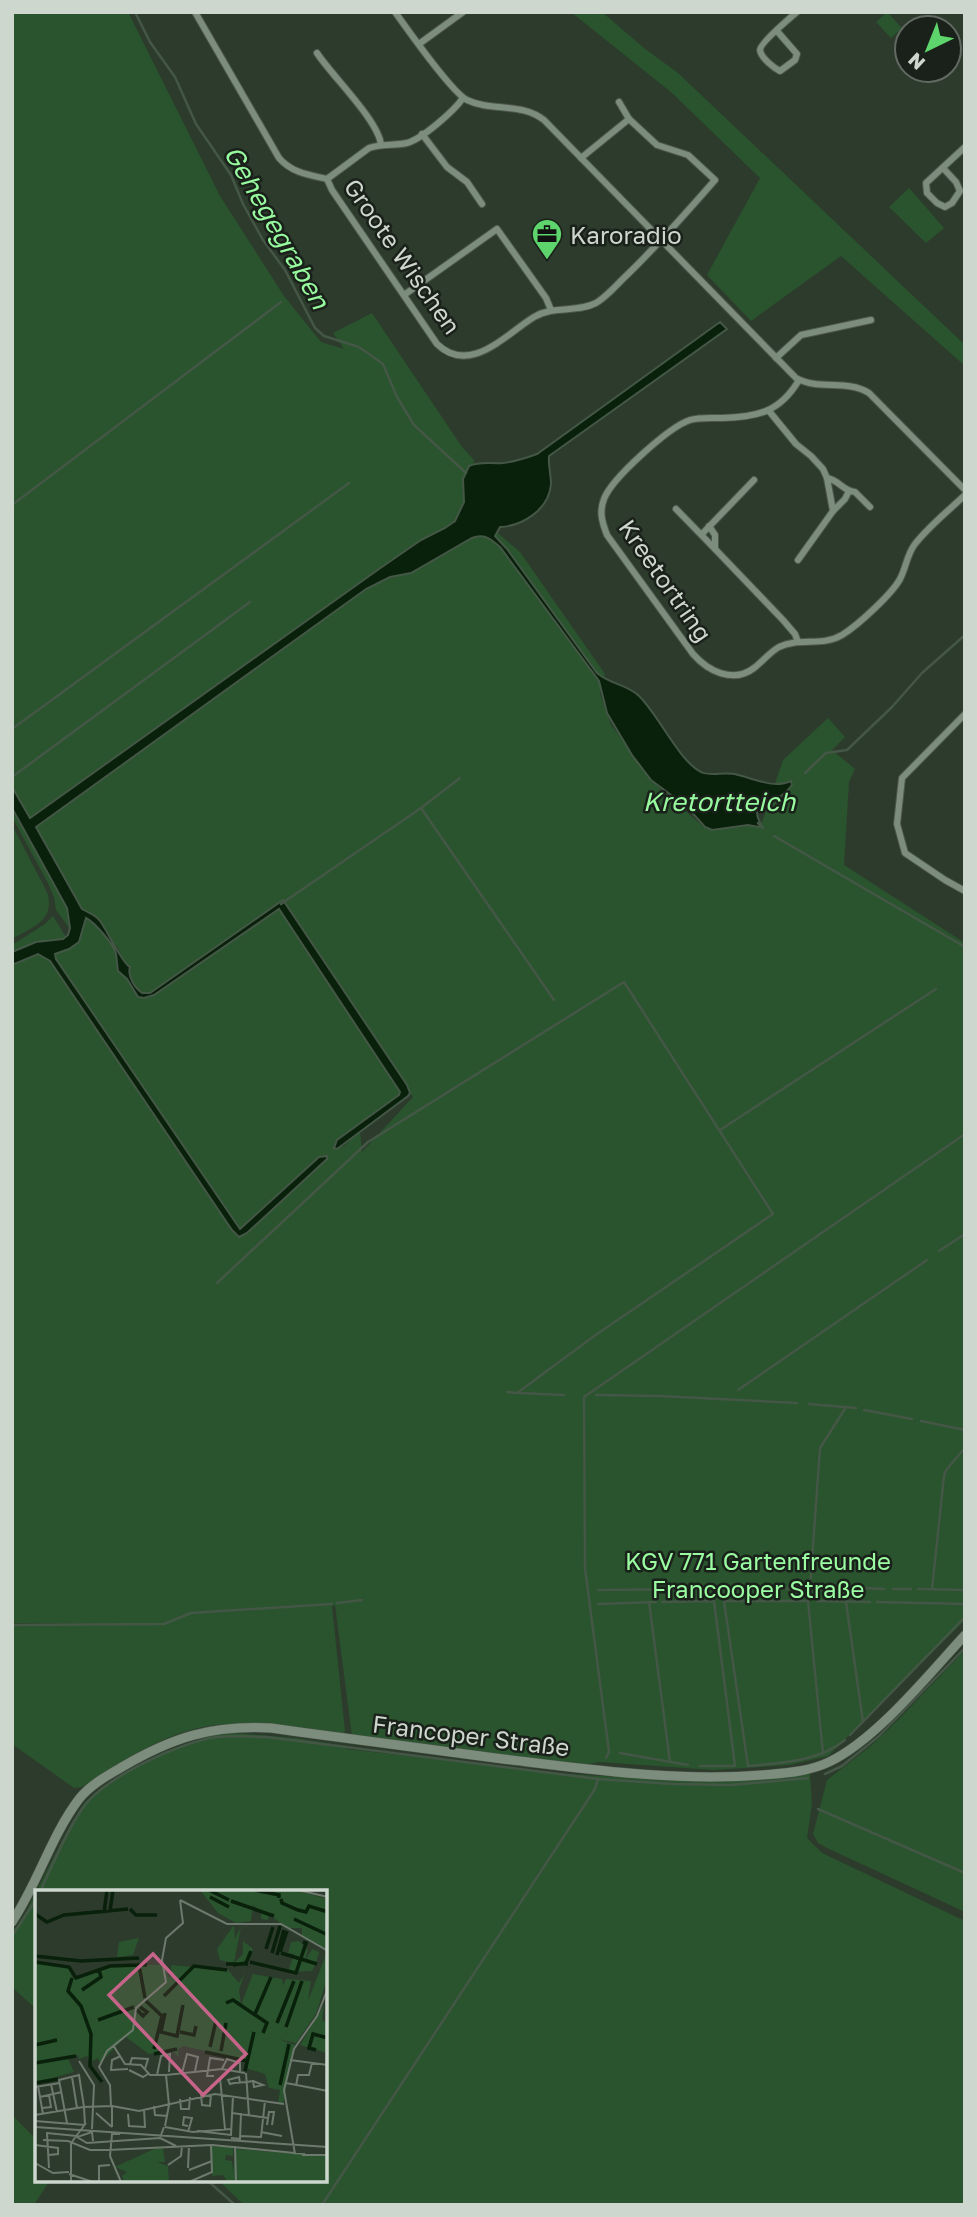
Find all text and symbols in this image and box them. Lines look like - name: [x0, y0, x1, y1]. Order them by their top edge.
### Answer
- north arrow: [893, 14, 963, 84]
- text: N: [903, 48, 929, 75]
- water label: Gehegegraben: [218, 140, 337, 315]
- street label: Groote Wischen: [339, 173, 467, 339]
- office icon: Karoradio: [530, 217, 564, 261]
- place label: Karoradio: [570, 220, 682, 249]
- street label: Kreetortring: [613, 513, 719, 647]
- water label: Kretortteich: [643, 786, 796, 817]
- park label: KGV 771 Gartenfreunde Francooper Straße: [625, 1546, 891, 1603]
- street label: Francoper Straße: [371, 1709, 571, 1761]
- inset map: [35, 1890, 327, 2182]

